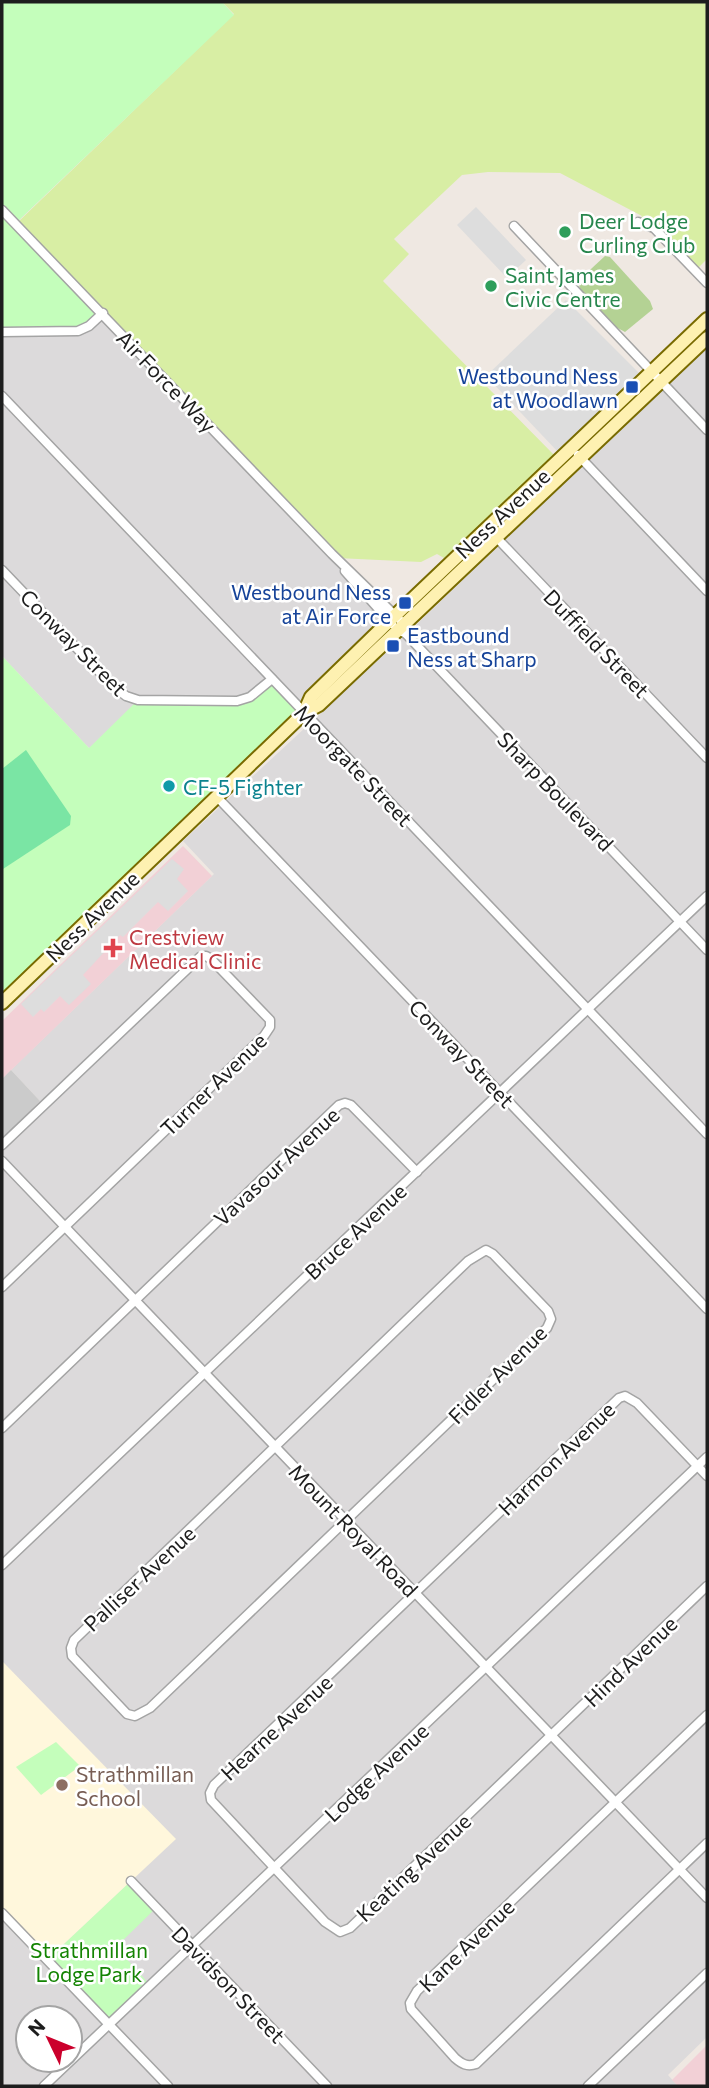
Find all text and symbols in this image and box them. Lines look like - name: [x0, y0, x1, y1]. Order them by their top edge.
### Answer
- place label: Deer Lodge Curling Club: [579, 208, 696, 257]
- marker: Deer Lodge Curling Club: [557, 224, 573, 240]
- place label: Saint James Civic Centre: [505, 262, 621, 311]
- marker: Saint James Civic Centre: [483, 278, 499, 294]
- street label: Air Force Way: [112, 325, 222, 437]
- place label: Westbound Ness at Woodlawn: [458, 363, 618, 412]
- marker: Westbound Ness at Woodlawn: [624, 379, 640, 395]
- street label: Ness Avenue: [450, 463, 554, 563]
- place label: Westbound Ness at Air Force: [231, 579, 391, 628]
- street label: Conway Street: [16, 584, 132, 700]
- street label: Duffield Street: [539, 584, 655, 702]
- marker: Westbound Ness at Air Force: [397, 595, 413, 611]
- place label: Eastbound Ness at Sharp: [407, 622, 537, 671]
- marker: Eastbound Ness at Sharp: [385, 638, 401, 654]
- street label: Moorgate Street: [290, 699, 418, 831]
- street label: Sharp Boulevard: [493, 726, 619, 856]
- place label: CF-5 Fighter: [183, 774, 303, 799]
- marker: CF-5 Fighter: [161, 778, 177, 794]
- street label: Ness Avenue: [40, 865, 144, 967]
- place label: Crestview Medical Clinic: [129, 924, 261, 973]
- marker: Crestview Medical Clinic: [103, 938, 123, 958]
- street label: Conway Street: [404, 994, 520, 1112]
- street label: Turner Avenue: [155, 1027, 271, 1141]
- street label: Vavasour Avenue: [208, 1102, 344, 1230]
- street label: Bruce Avenue: [299, 1178, 411, 1284]
- street label: Fidler Avenue: [443, 1320, 551, 1428]
- street label: Harmon Avenue: [493, 1396, 619, 1520]
- street label: Mount Royal Road: [284, 1459, 424, 1601]
- street label: Palliser Avenue: [78, 1520, 200, 1636]
- street label: Hind Avenue: [578, 1611, 682, 1711]
- street label: Hearne Avenue: [215, 1669, 337, 1785]
- street label: Lodge Avenue: [319, 1718, 433, 1826]
- place label: Strathmillan School: [76, 1761, 194, 1810]
- marker: Strathmillan School: [54, 1777, 70, 1793]
- street label: Keating Avenue: [351, 1808, 475, 1926]
- street label: Kane Avenue: [413, 1894, 519, 1996]
- street label: Davidson Street: [167, 1921, 291, 2047]
- park label: Strathmillan Lodge Park: [30, 1937, 148, 1986]
- north arrow: [14, 2004, 84, 2074]
- text: N: [23, 2014, 49, 2040]

